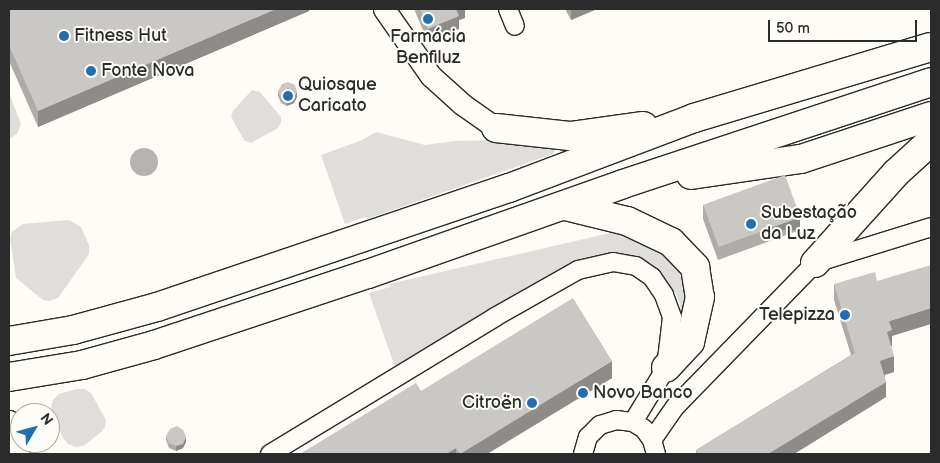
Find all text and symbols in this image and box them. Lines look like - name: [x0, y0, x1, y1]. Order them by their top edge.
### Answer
- scale bar: [770, 10, 919, 42]
- marker: Farmácia Benfiluz: [422, 13, 434, 25]
- text: 50 m: [776, 19, 810, 38]
- place label: Fitness Hut: [74, 25, 167, 47]
- place label: Farmácia Benfiluz: [390, 27, 466, 70]
- marker: Fitness Hut: [58, 30, 70, 42]
- place label: Fonte Nova: [101, 60, 194, 82]
- marker: Fonte Nova: [85, 65, 97, 77]
- place label: Quiosque Caricato: [298, 75, 377, 118]
- marker: Quiosque Caricato: [282, 90, 294, 102]
- place label: Subestação da Luz: [761, 203, 857, 245]
- marker: Subestação da Luz: [745, 218, 757, 230]
- place label: Telepizza: [759, 304, 835, 326]
- marker: Telepizza: [839, 309, 851, 321]
- place label: Novo Banco: [593, 382, 693, 404]
- marker: Novo Banco: [577, 387, 589, 399]
- place label: Citroën: [462, 392, 522, 414]
- marker: Citroën: [526, 397, 538, 409]
- north arrow: [10, 403, 60, 453]
- text: N: [37, 410, 57, 429]

